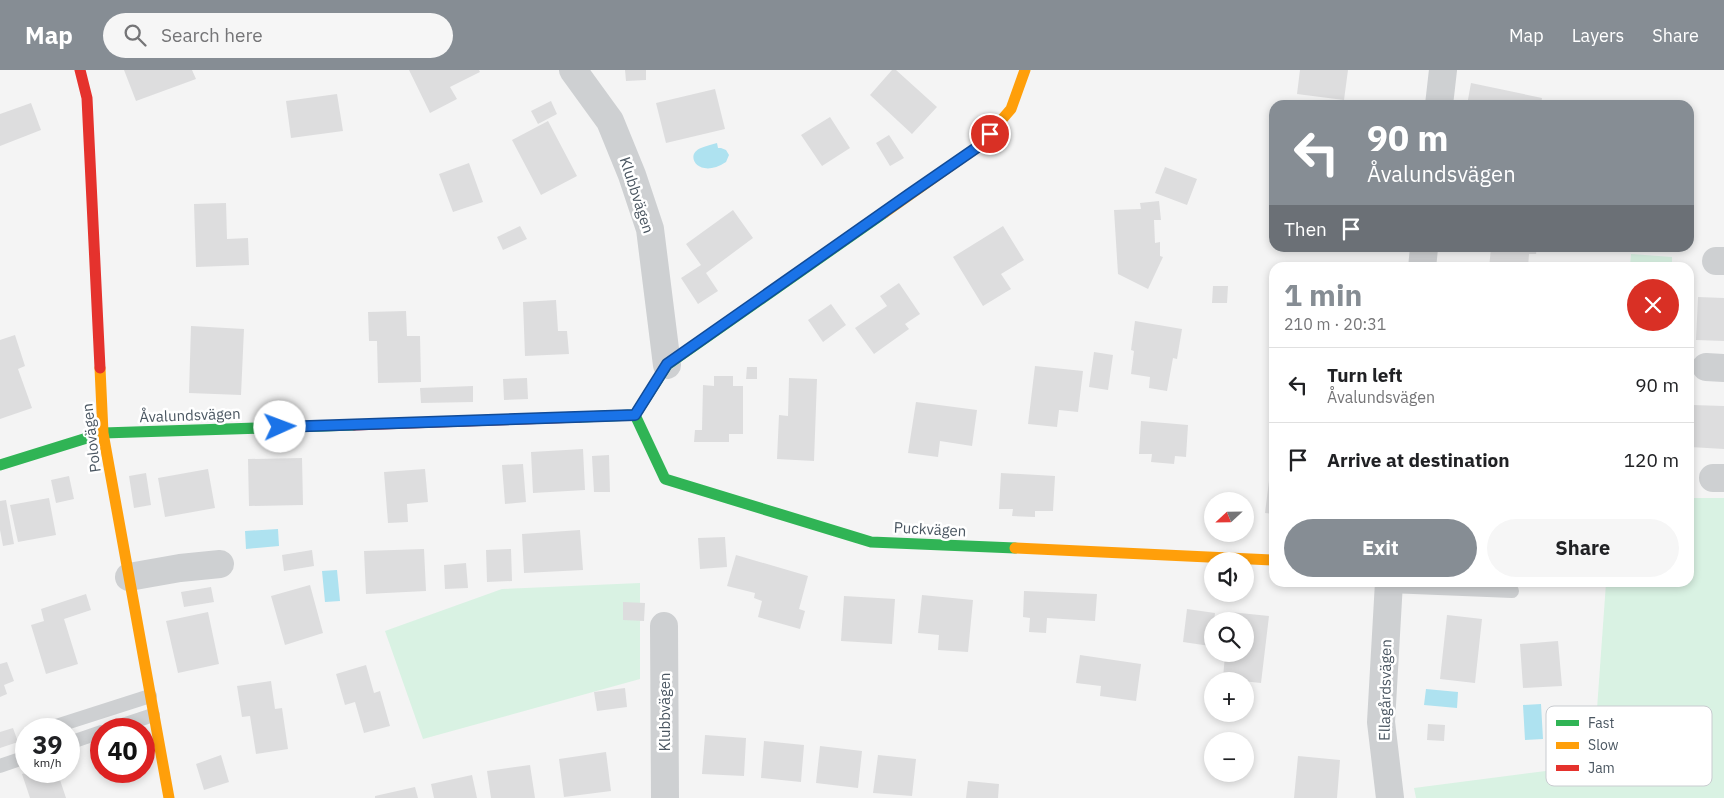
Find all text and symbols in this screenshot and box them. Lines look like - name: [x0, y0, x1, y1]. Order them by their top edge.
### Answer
- search box: [103, 13, 453, 58]
- text: Map: [25, 19, 73, 51]
- icon: search: [121, 21, 149, 49]
- text: Search here: [161, 23, 263, 47]
- text: Map: [1509, 24, 1544, 47]
- text: Layers: [1572, 24, 1624, 47]
- text: Share: [1652, 24, 1699, 47]
- pin: [969, 113, 1011, 155]
- text: 90 m: [1367, 115, 1449, 161]
- icon: arrive: [976, 120, 1004, 148]
- icon: left: [1284, 120, 1349, 185]
- street label: Klubbvägen: [616, 154, 658, 236]
- text: Åvalundsvägen: [1367, 159, 1516, 188]
- icon: arrive: [1337, 215, 1365, 243]
- text: Then: [1284, 217, 1327, 241]
- text: 1 min: [1284, 275, 1362, 314]
- button: close: [1627, 279, 1679, 331]
- text: 210 m · 20:31: [1284, 314, 1386, 334]
- text: Turn left: [1327, 363, 1403, 387]
- icon: left: [1284, 371, 1312, 399]
- text: 90 m: [1635, 373, 1679, 397]
- text: Åvalundsvägen: [1327, 387, 1435, 407]
- position arrow: [253, 400, 305, 452]
- street label: Polovägen: [77, 402, 105, 474]
- street label: Åvalundsvägen: [139, 404, 241, 426]
- icon: arrive: [1284, 446, 1312, 474]
- text: Arrive at destination: [1327, 448, 1510, 472]
- text: 120 m: [1624, 448, 1679, 472]
- north arrow: [1204, 492, 1254, 542]
- map controls: [1204, 492, 1254, 782]
- street label: Puckvägen: [893, 518, 967, 540]
- button: Exit: [1284, 519, 1477, 577]
- button: Share: [1487, 519, 1679, 577]
- button: sound: [1204, 552, 1254, 602]
- button: search: [1204, 612, 1254, 662]
- street label: Ellagårdsvägen: [1375, 639, 1395, 741]
- street label: Klubbvägen: [655, 672, 674, 752]
- button: +: [1204, 672, 1254, 722]
- legend: [1546, 706, 1712, 786]
- text: Fast: [1588, 714, 1614, 732]
- speed limit sign: 40: [90, 718, 155, 783]
- text: 39: [32, 728, 63, 761]
- button: −: [1204, 732, 1254, 782]
- text: Slow: [1588, 736, 1619, 754]
- text: km/h: [33, 755, 62, 770]
- text: Jam: [1588, 759, 1615, 777]

